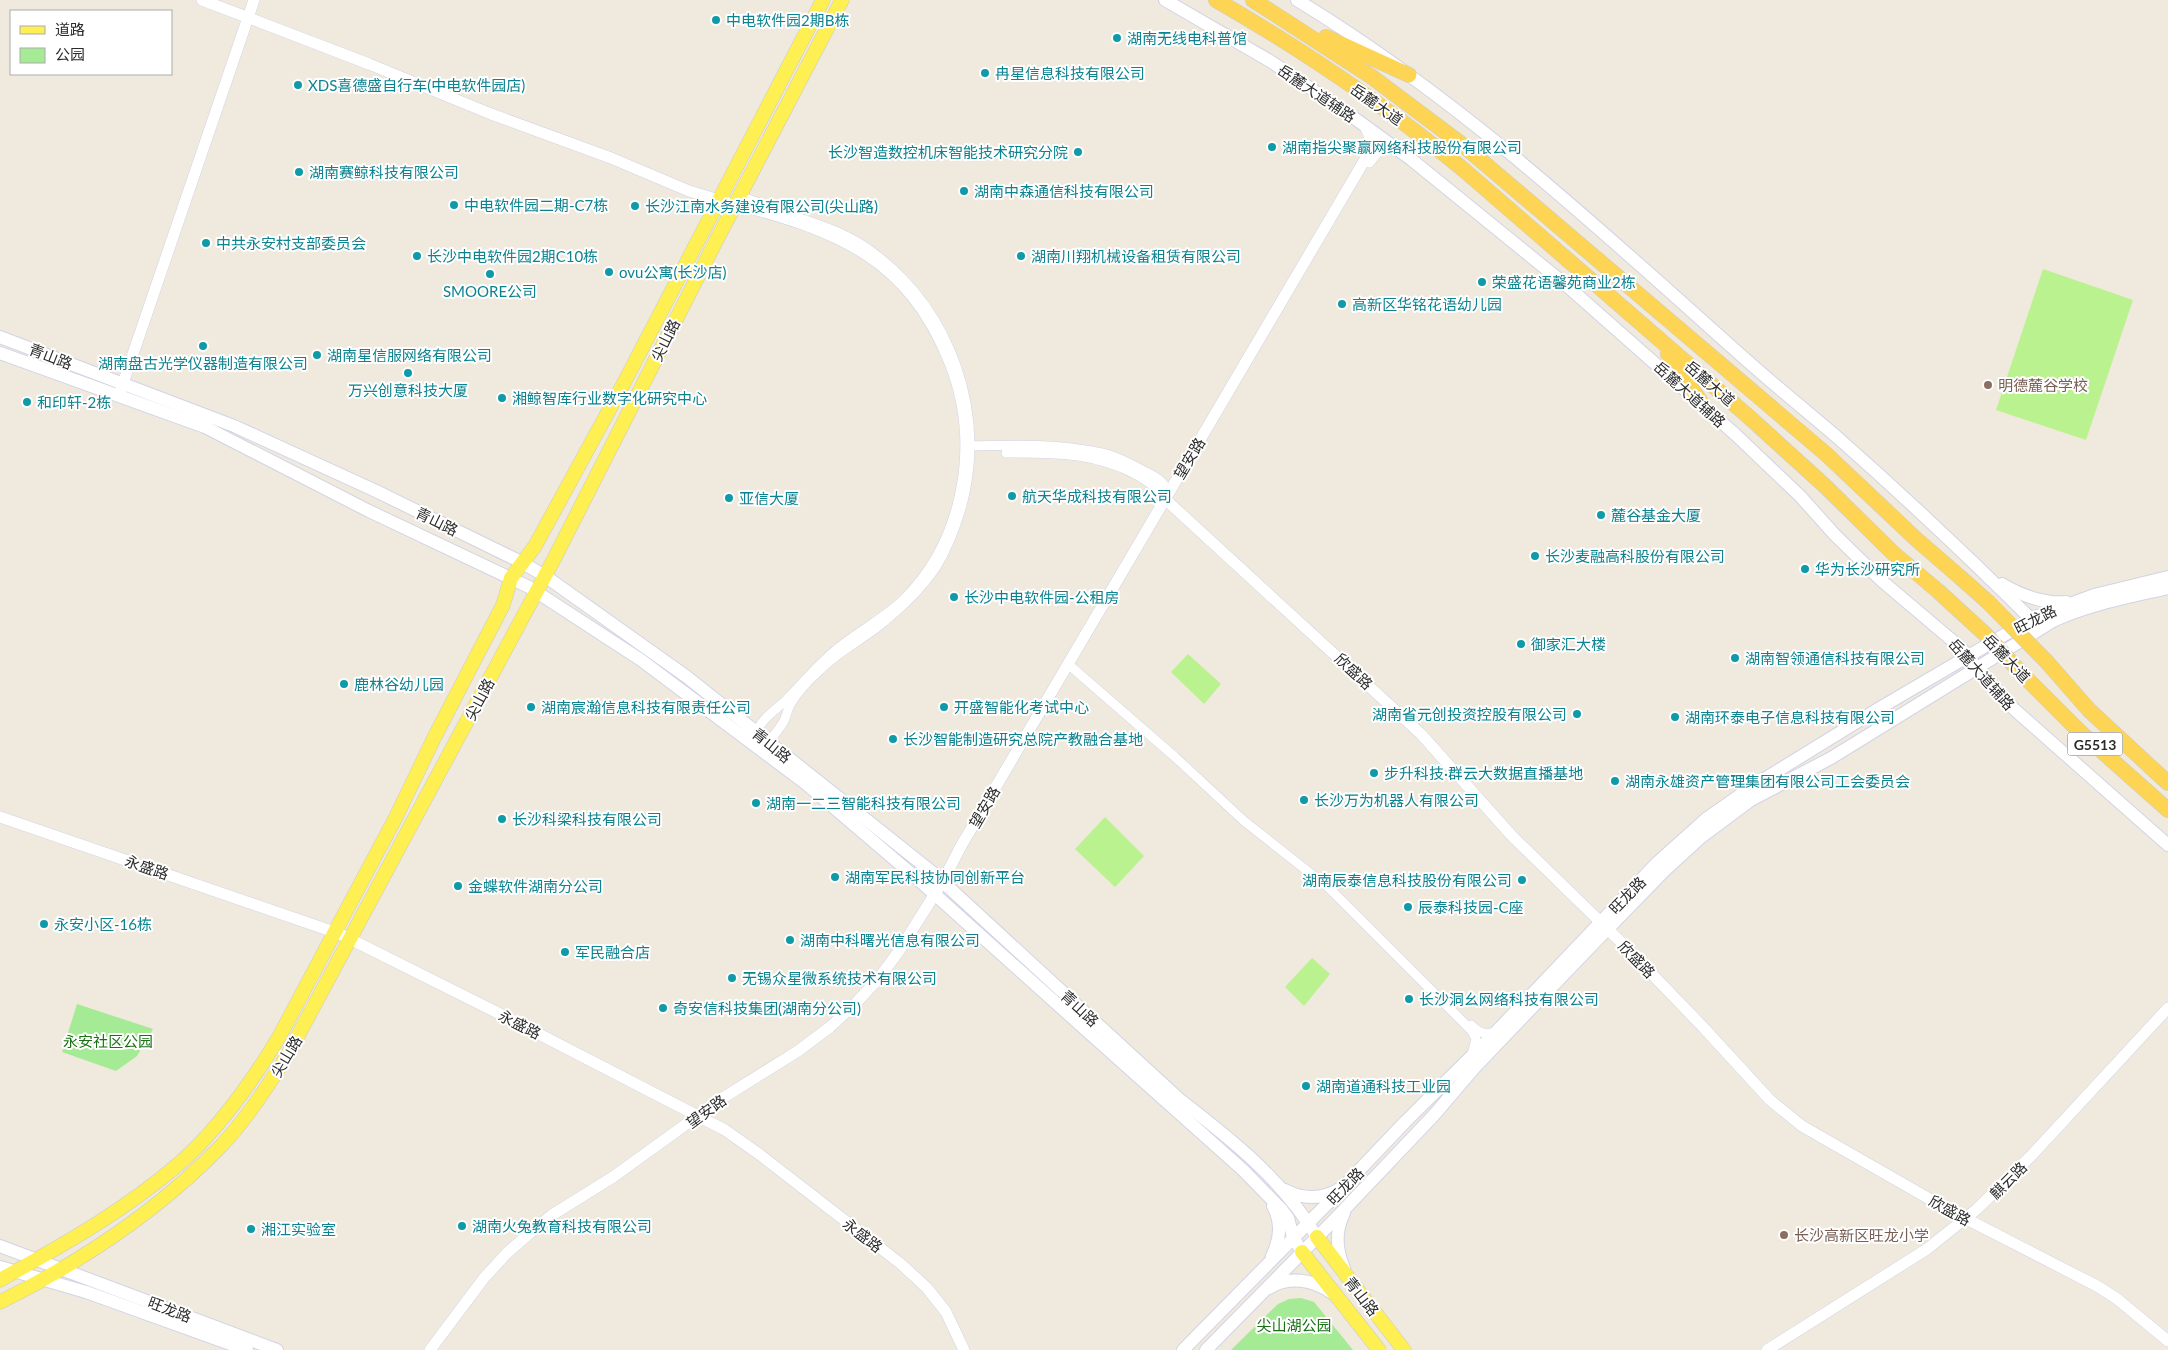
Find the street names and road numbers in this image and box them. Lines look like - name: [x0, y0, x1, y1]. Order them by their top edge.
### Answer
- street label: 岳麓大道辅路: [1275, 60, 1359, 126]
- street label: 岳麓大道: [1347, 79, 1407, 129]
- street label: 尖山路: [647, 316, 683, 364]
- street label: 青山路: [27, 340, 75, 372]
- street label: 岳麓大道辅路: [1651, 357, 1729, 431]
- street label: 岳麓大道: [1681, 357, 1739, 409]
- street label: 望安路: [1170, 434, 1208, 482]
- street label: 青山路: [413, 503, 461, 539]
- street label: 旺龙路: [2011, 601, 2059, 637]
- street label: 岳麓大道: [1980, 630, 2034, 686]
- street label: 岳麓大道辅路: [1945, 635, 2019, 713]
- street label: 欣盛路: [1331, 649, 1377, 693]
- street label: 尖山路: [460, 675, 498, 723]
- street label: 青山路: [749, 724, 795, 766]
- road number: G5513: [2068, 732, 2122, 756]
- street label: 望安路: [965, 783, 1003, 831]
- street label: 永盛路: [123, 851, 171, 883]
- street label: 旺龙路: [1605, 873, 1649, 917]
- street label: 欣盛路: [1615, 937, 1659, 981]
- street label: 青山路: [1057, 986, 1103, 1030]
- street label: 永盛路: [496, 1006, 544, 1042]
- street label: 尖山路: [267, 1032, 305, 1080]
- street label: 望安路: [683, 1090, 729, 1132]
- street label: 麒云路: [1986, 1158, 2030, 1202]
- street label: 旺龙路: [1323, 1164, 1367, 1208]
- street label: 欣盛路: [1926, 1191, 1974, 1229]
- street label: 永盛路: [840, 1214, 886, 1256]
- street label: 青山路: [1341, 1273, 1383, 1319]
- street label: 旺龙路: [146, 1293, 194, 1325]

